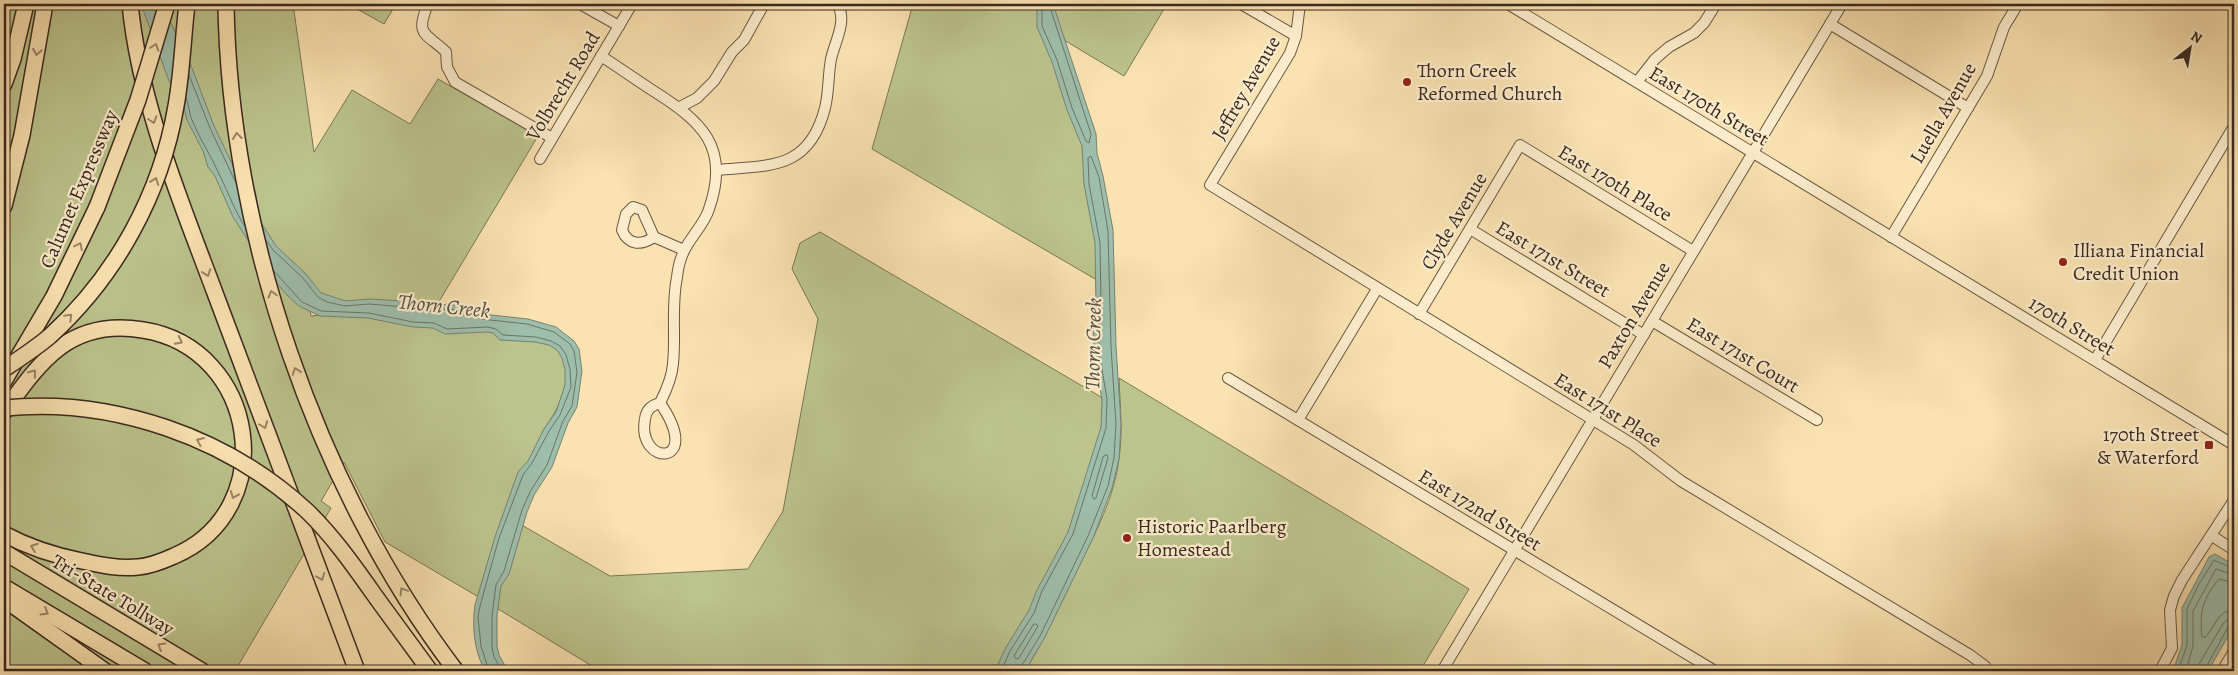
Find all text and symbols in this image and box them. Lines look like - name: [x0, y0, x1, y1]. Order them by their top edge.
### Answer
- north arrow: [2166, 22, 2216, 72]
- street label: Volbrecht Road: [519, 26, 607, 147]
- text: N: [2187, 27, 2206, 48]
- street label: Jeffrey Avenue: [1205, 31, 1287, 145]
- one-way arrow: [149, 43, 159, 51]
- one-way arrow: [33, 47, 43, 56]
- place label: Thorn Creek Reformed Church: [1417, 57, 1563, 107]
- street label: Luella Avenue: [1903, 57, 1983, 168]
- street label: East 170th Street: [1644, 59, 1774, 153]
- marker: Thorn Creek Reformed Church: [1401, 76, 1413, 88]
- street label: Calumet Expressway: [33, 105, 125, 272]
- one-way arrow: [147, 115, 157, 123]
- one-way arrow: [232, 131, 243, 139]
- street label: East 170th Place: [1553, 138, 1677, 228]
- street label: Clyde Avenue: [1414, 167, 1494, 275]
- one-way arrow: [149, 177, 159, 186]
- street label: East 171st Street: [1491, 214, 1616, 304]
- place label: Illiana Financial Credit Union: [2073, 237, 2204, 287]
- one-way arrow: [73, 243, 83, 252]
- street label: Paxton Avenue: [1591, 256, 1677, 374]
- marker: Illiana Financial Credit Union: [2057, 256, 2069, 268]
- one-way arrow: [201, 268, 211, 276]
- water label: Thorn Creek: [397, 287, 491, 325]
- one-way arrow: [267, 290, 278, 299]
- street label: 170th Street: [2024, 290, 2121, 363]
- water label: Thorn Creek: [1078, 298, 1108, 390]
- street label: East 171st Court: [1682, 311, 1805, 400]
- one-way arrow: [63, 314, 72, 323]
- one-way arrow: [174, 335, 183, 345]
- street label: East 171st Place: [1549, 366, 1667, 454]
- one-way arrow: [292, 367, 302, 375]
- one-way arrow: [27, 370, 35, 379]
- one-way arrow: [258, 420, 268, 429]
- place label: 170th Street & Waterford: [2097, 421, 2199, 471]
- one-way arrow: [196, 437, 205, 448]
- marker: 170th Street & Waterford: [2203, 439, 2215, 451]
- street label: East 172nd Street: [1414, 463, 1547, 558]
- one-way arrow: [230, 490, 241, 499]
- place label: Historic Paarlberg Homestead: [1137, 513, 1286, 563]
- marker: Historic Paarlberg Homestead: [1121, 532, 1133, 544]
- one-way arrow: [31, 543, 39, 553]
- street label: Tri-State Tollway: [47, 548, 180, 643]
- one-way arrow: [315, 572, 326, 581]
- one-way arrow: [399, 588, 409, 597]
- one-way arrow: [40, 606, 49, 616]
- one-way arrow: [157, 643, 166, 653]

